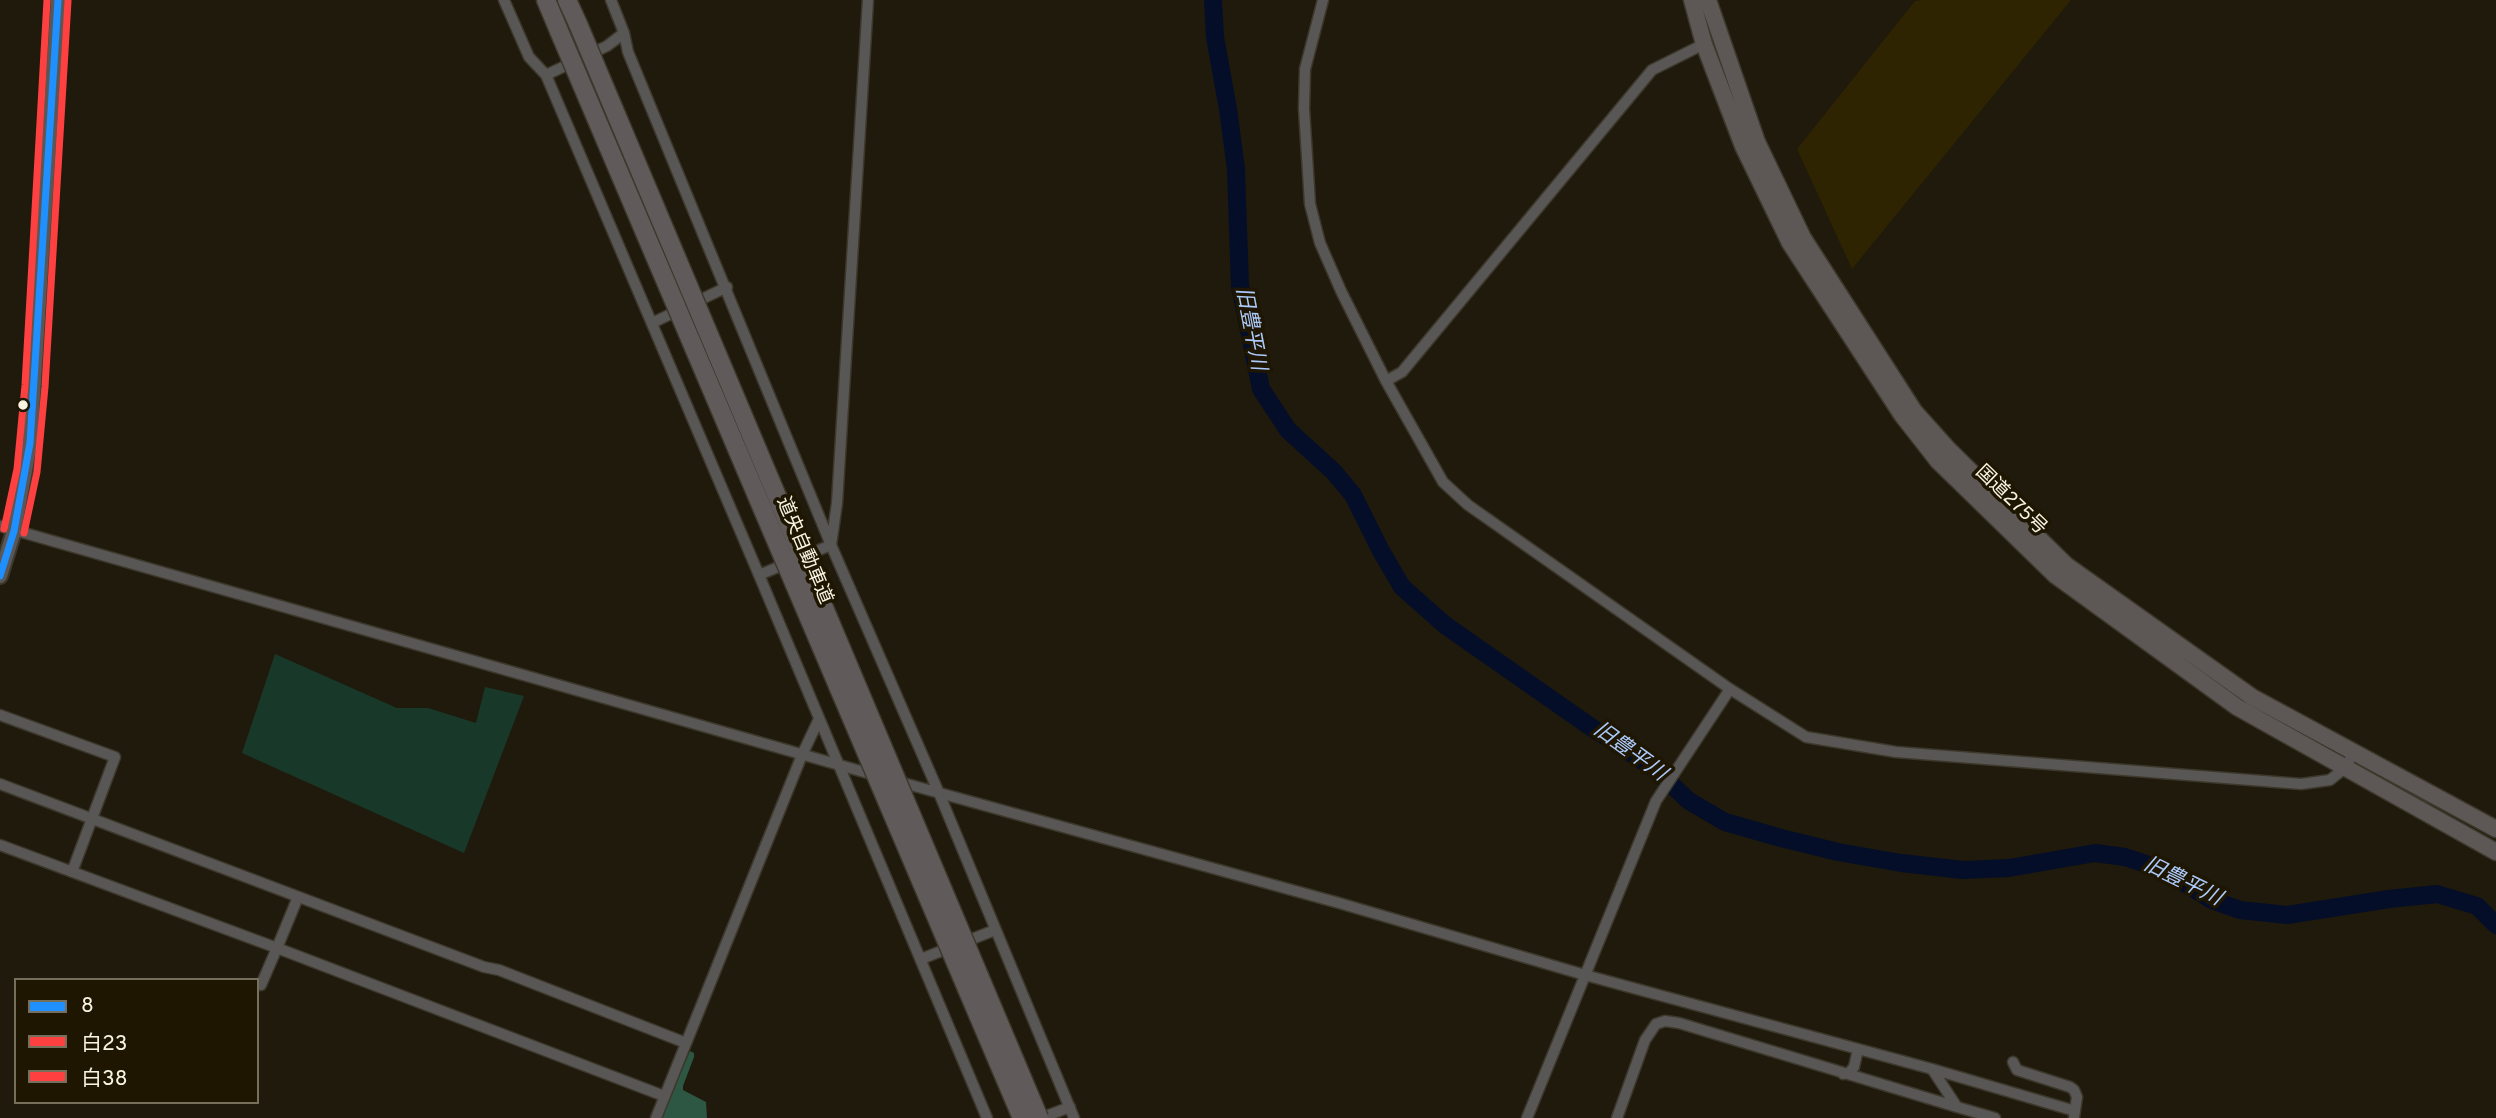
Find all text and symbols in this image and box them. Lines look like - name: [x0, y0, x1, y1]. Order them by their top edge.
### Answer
- water label: 旧豊平川: [1229, 285, 1269, 373]
- unlabelled marker: [16, 398, 30, 412]
- street label: 国道275号: [1970, 461, 2050, 541]
- street label: 道央自動車道: [770, 494, 836, 608]
- water label: 旧豊平川: [1588, 718, 1670, 788]
- water label: 旧豊平川: [2139, 853, 2225, 913]
- legend: [14, 978, 259, 1104]
- text: 8: [81, 993, 94, 1020]
- text: 白23: [81, 1031, 128, 1058]
- text: 白38: [81, 1066, 127, 1093]

